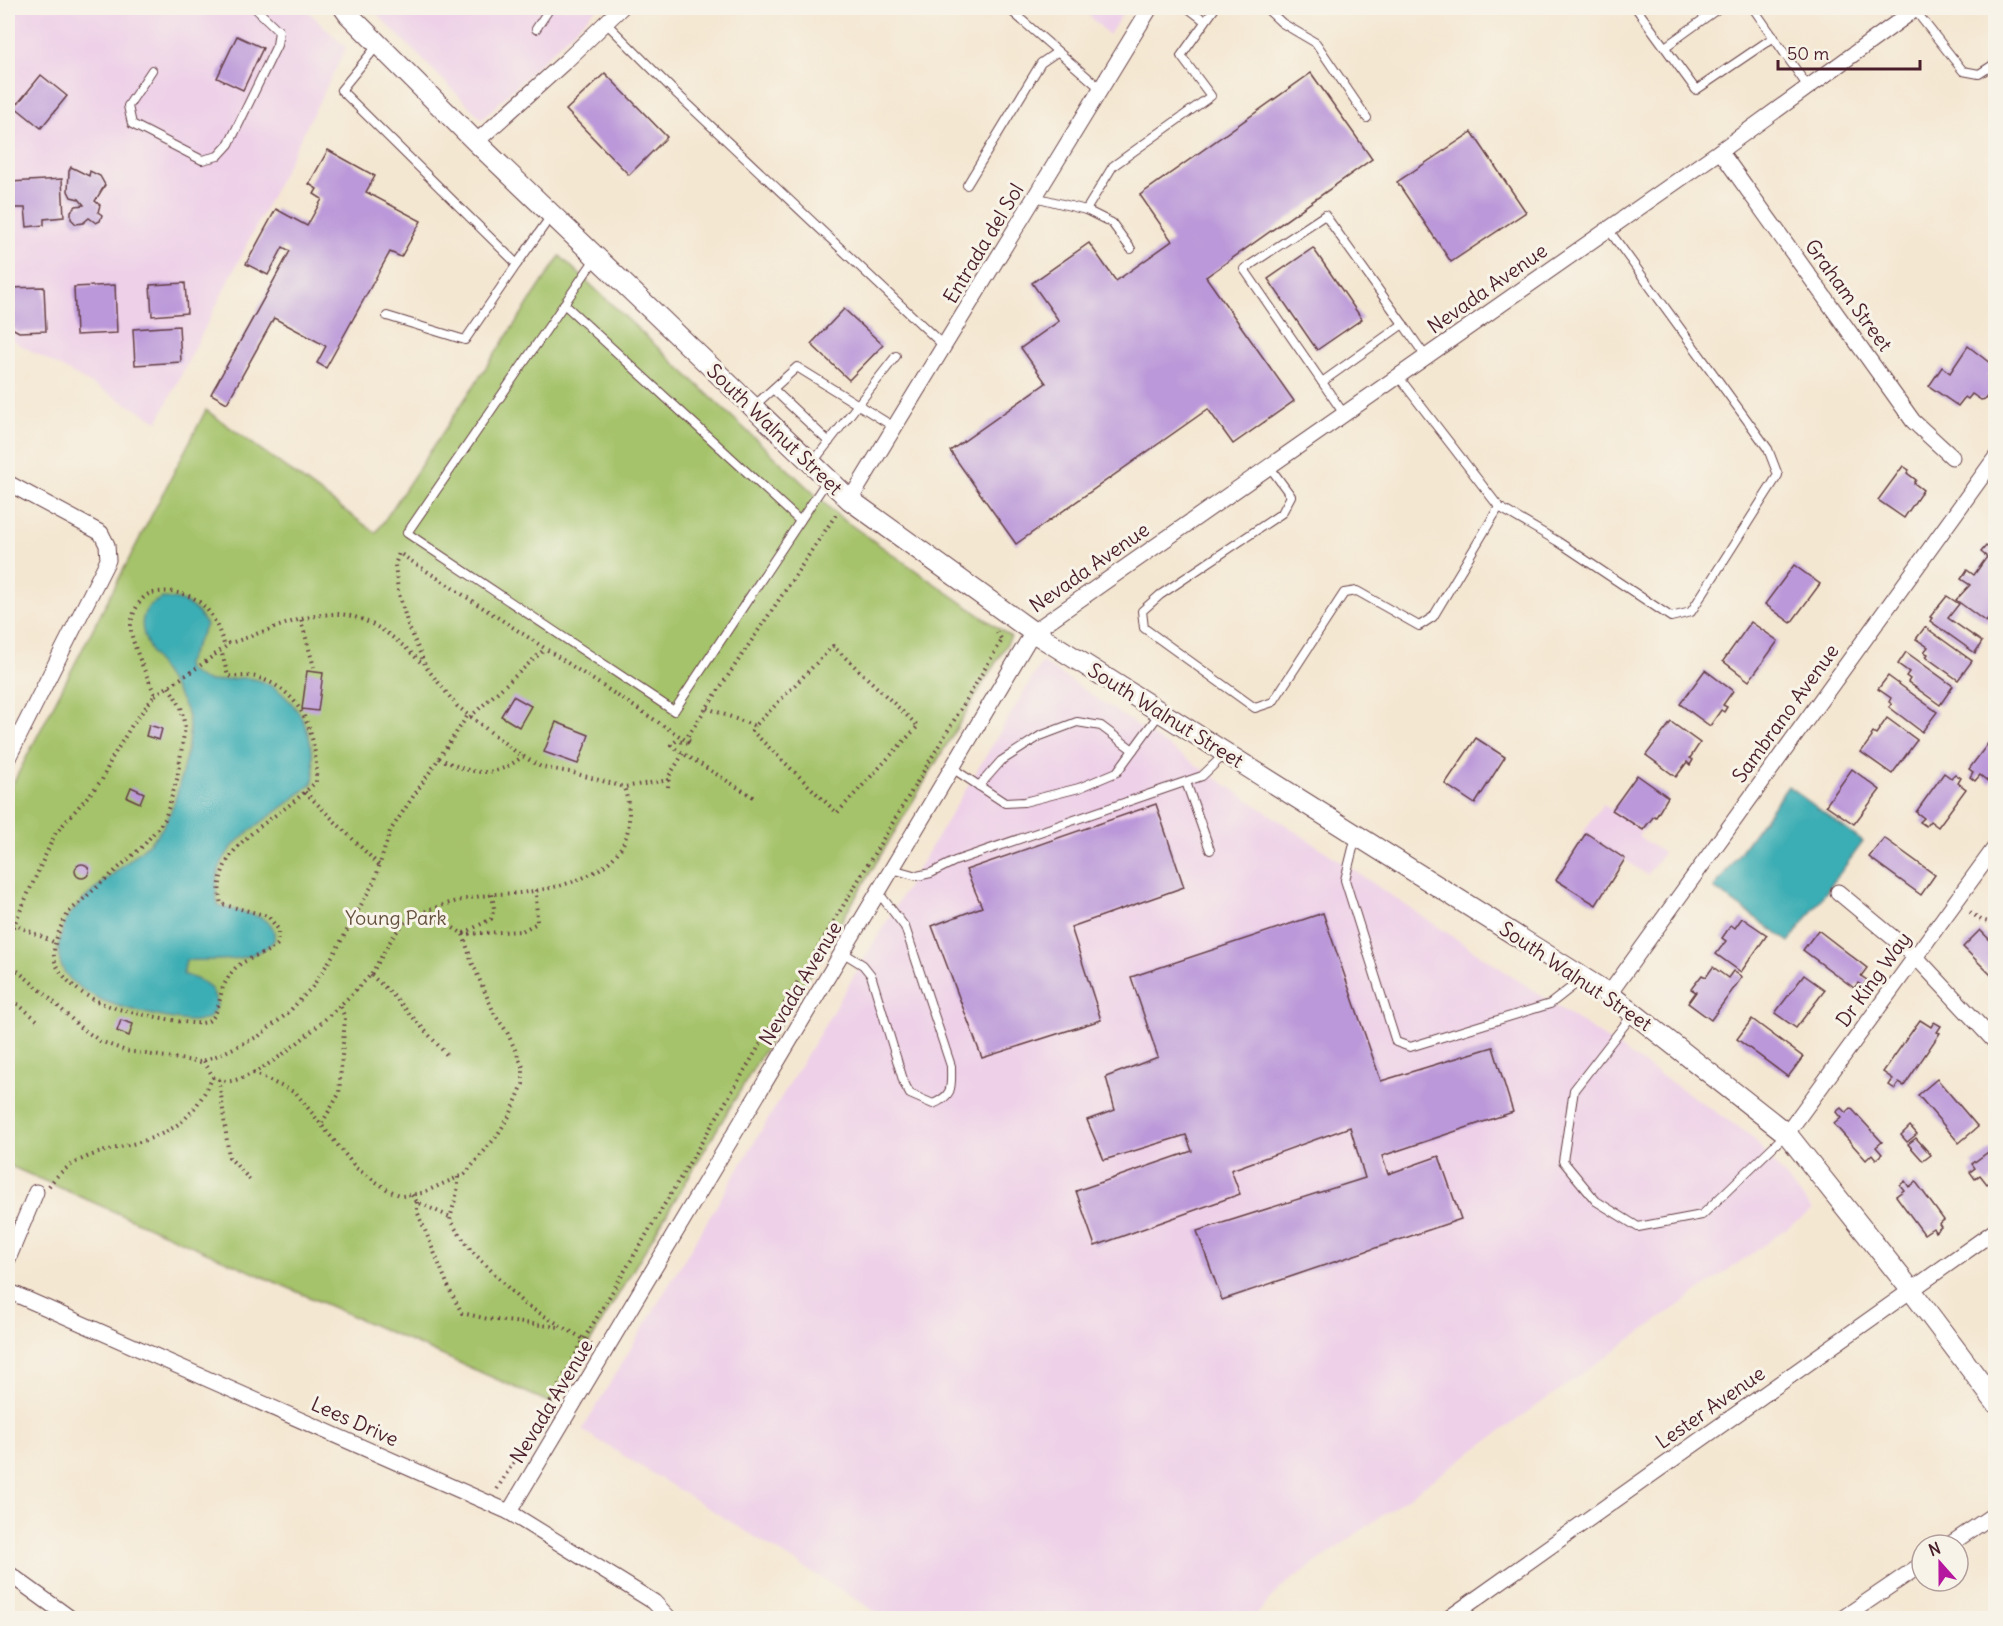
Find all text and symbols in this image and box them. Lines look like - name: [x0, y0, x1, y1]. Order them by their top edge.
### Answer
- scale bar: [1778, 33, 1920, 71]
- text: 50 m: [1787, 42, 1829, 65]
- street label: Entrada del Sol: [937, 178, 1029, 308]
- street label: Graham Street: [1800, 234, 1898, 356]
- street label: Nevada Avenue: [1422, 238, 1552, 338]
- street label: South Walnut Street: [702, 358, 848, 500]
- street label: Nevada Avenue: [1024, 517, 1154, 617]
- street label: Sambrano Avenue: [1726, 639, 1844, 787]
- street label: South Walnut Street: [1084, 657, 1249, 773]
- park label: Young Park: [345, 905, 447, 930]
- street label: Nevada Avenue: [753, 916, 847, 1050]
- street label: South Walnut Street: [1495, 916, 1657, 1036]
- street label: Dr King Way: [1830, 926, 1916, 1032]
- street label: Nevada Avenue: [504, 1334, 598, 1468]
- street label: Lester Avenue: [1651, 1360, 1769, 1454]
- street label: Lees Drive: [307, 1391, 403, 1451]
- north arrow: [1910, 1533, 1970, 1593]
- text: N: [1926, 1538, 1943, 1560]

